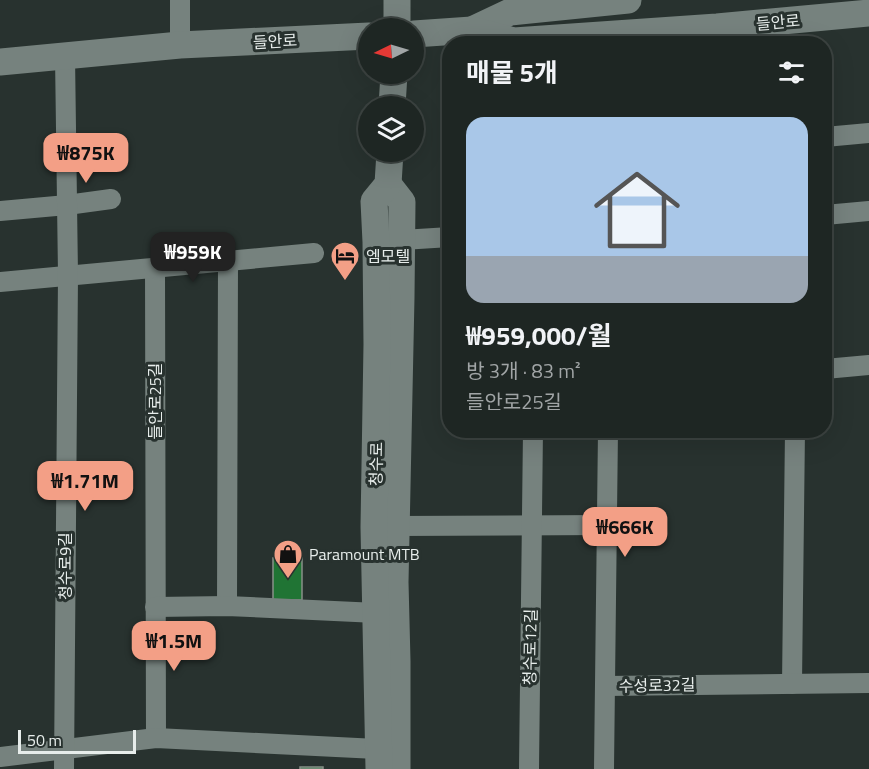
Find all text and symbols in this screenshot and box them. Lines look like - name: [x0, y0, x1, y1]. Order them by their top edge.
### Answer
- street label: 들안로: [755, 8, 801, 36]
- north arrow: [358, 18, 424, 84]
- map controls: [358, 18, 424, 162]
- street label: 들안로: [252, 28, 298, 54]
- text: 매물 5개: [466, 53, 558, 92]
- icon: filters: [775, 56, 808, 89]
- button: layers: [358, 96, 424, 162]
- pin: ₩875K: [44, 133, 128, 184]
- text: ₩875K: [57, 137, 115, 168]
- icon: home: [583, 156, 691, 264]
- pin: ₩959K: [151, 232, 235, 283]
- text: ₩959K: [164, 236, 222, 267]
- hotel icon: 엠모텔: [329, 240, 361, 282]
- place label: 엠모텔: [366, 244, 410, 268]
- text: ₩959,000/월: [466, 316, 612, 355]
- text: 방 3개 · 83 m²: [466, 355, 581, 386]
- street label: 들안로25길: [143, 363, 167, 439]
- text: 들안로25길: [466, 386, 562, 417]
- street label: 청수로: [364, 441, 388, 486]
- pin: ₩1.71M: [36, 461, 134, 512]
- text: ₩1.71M: [51, 465, 119, 496]
- pin: ₩666K: [583, 507, 667, 558]
- text: ₩666K: [596, 511, 654, 542]
- street label: 청수로9길: [53, 532, 77, 600]
- shop icon: Paramount MTB: [272, 538, 304, 580]
- place label: Paramount MTB: [309, 542, 420, 566]
- street label: 청수로12길: [517, 608, 543, 686]
- pin: ₩1.5M: [132, 621, 216, 672]
- text: ₩1.5M: [146, 625, 202, 656]
- street label: 수성로32길: [618, 672, 696, 698]
- scale bar: [18, 727, 136, 754]
- text: 50 m: [27, 728, 62, 752]

